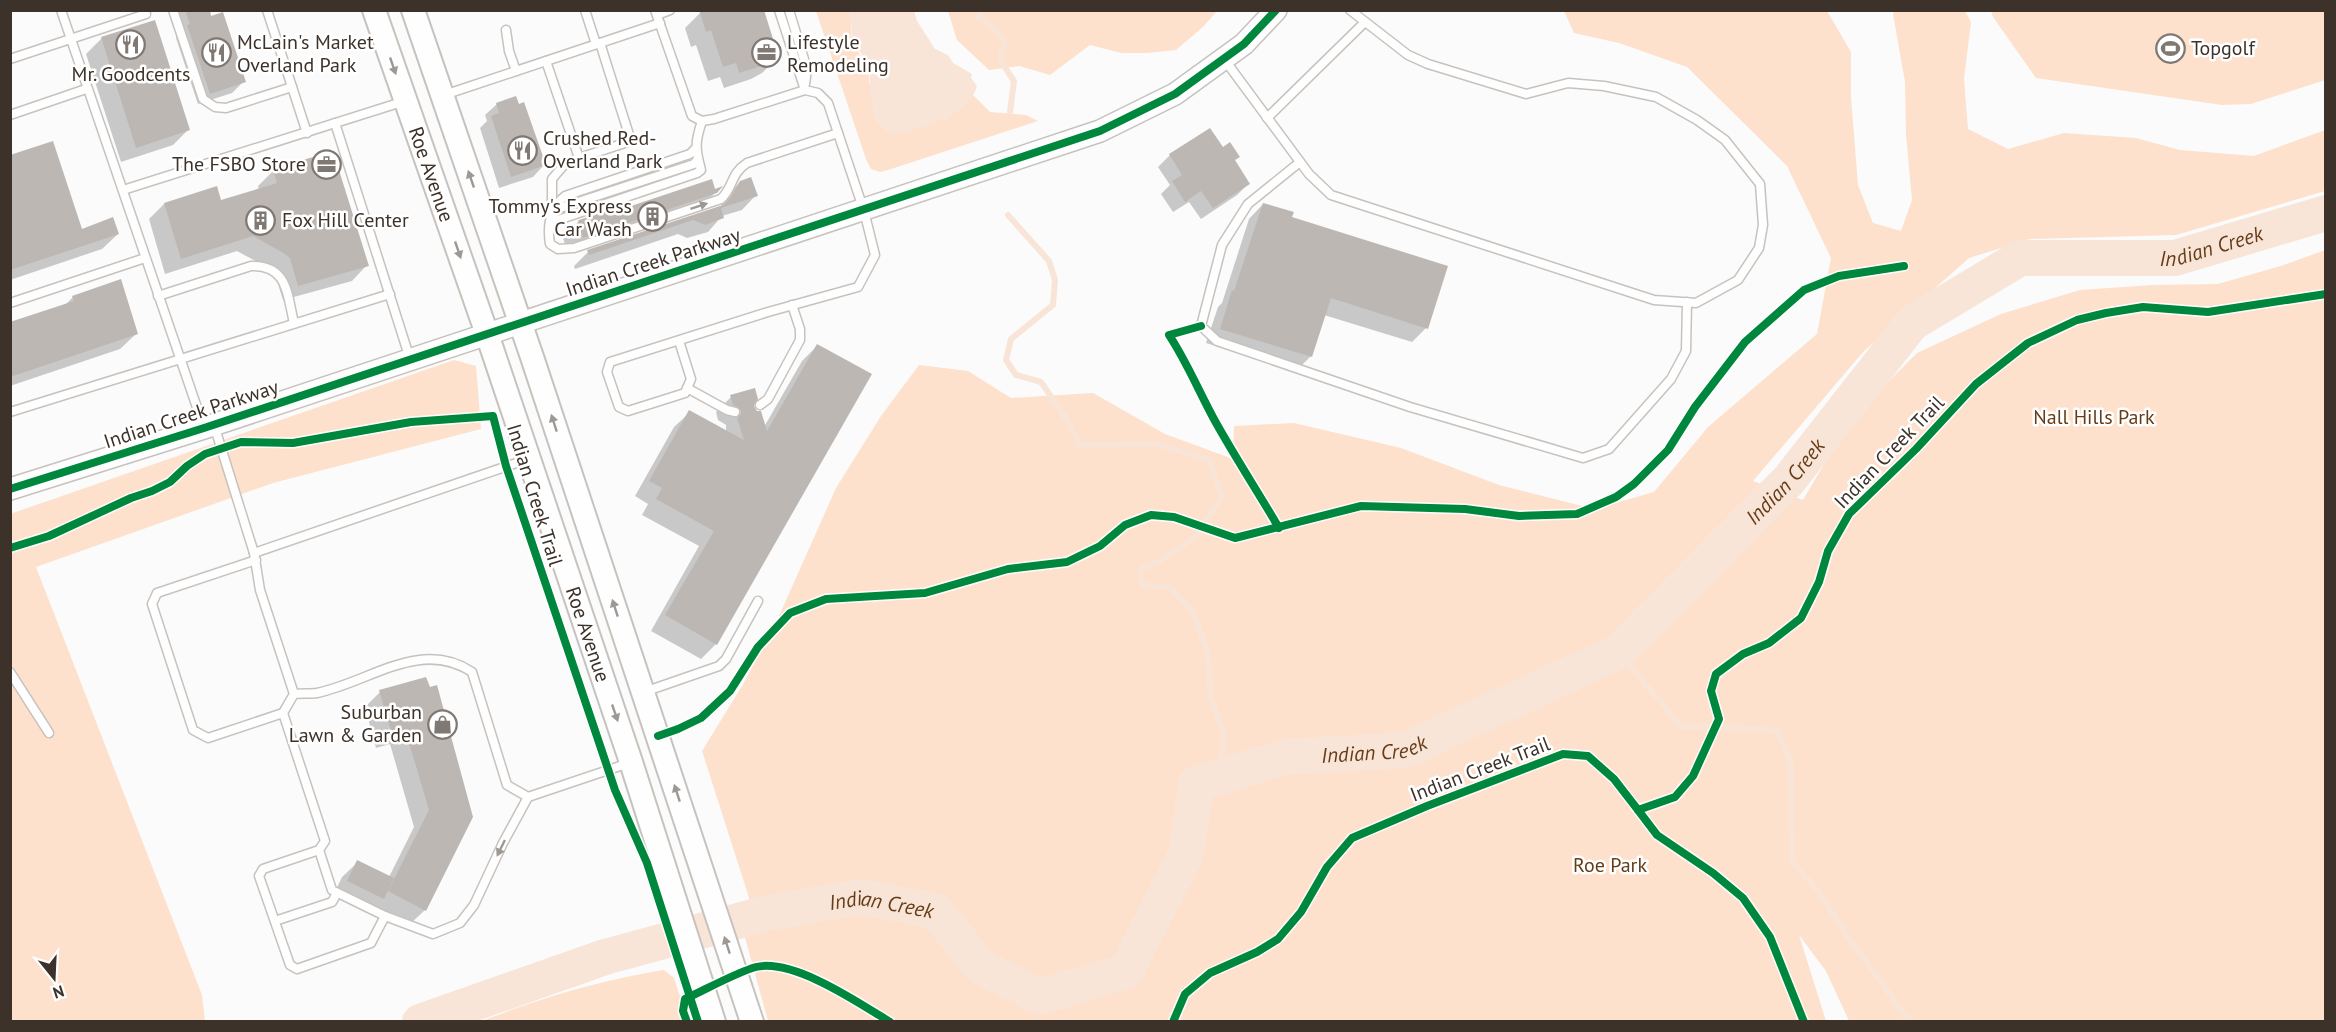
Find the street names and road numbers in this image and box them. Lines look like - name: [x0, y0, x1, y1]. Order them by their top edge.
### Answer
- street label: Roe Avenue: [403, 123, 460, 225]
- street label: Indian Creek Parkway: [562, 221, 744, 303]
- street label: Indian Creek Parkway: [100, 373, 282, 455]
- street label: Indian Creek Trail: [1828, 390, 1950, 514]
- street label: Indian Creek Trail: [501, 421, 569, 570]
- street label: Roe Avenue: [560, 583, 616, 685]
- street label: Indian Creek Trail: [1406, 730, 1554, 808]

